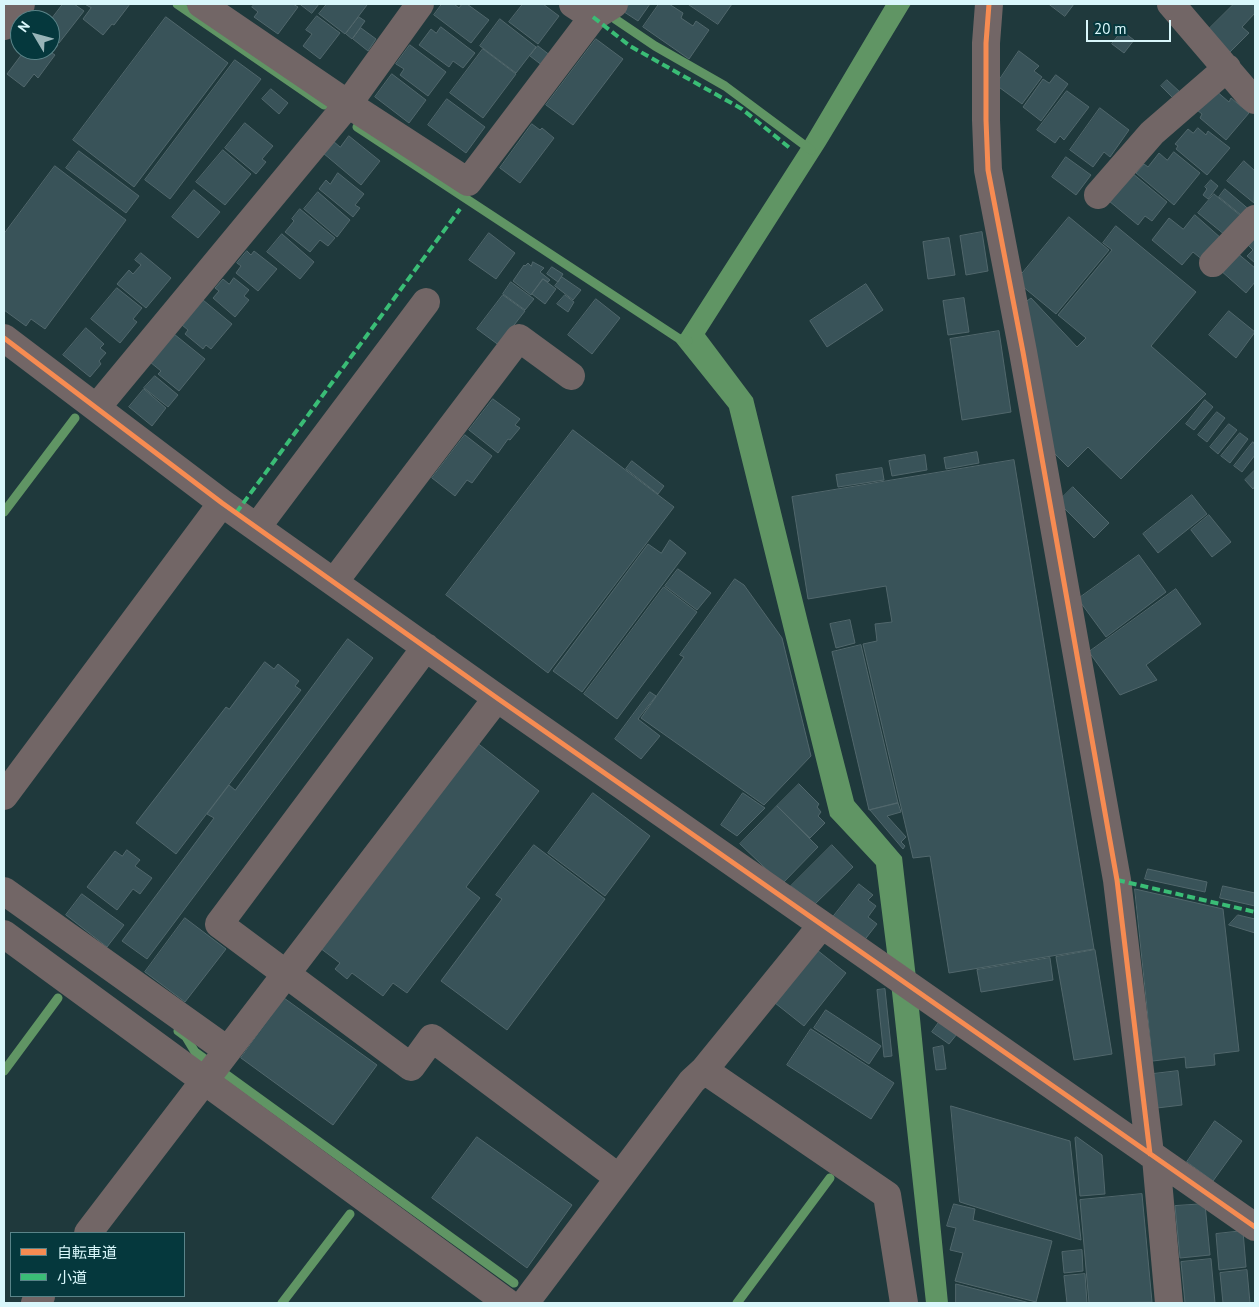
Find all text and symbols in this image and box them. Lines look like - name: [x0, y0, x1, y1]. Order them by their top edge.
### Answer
- north arrow: [10, 10, 60, 60]
- scale bar: [1089, 10, 1174, 42]
- text: N: [14, 17, 34, 36]
- text: 20 m: [1094, 19, 1127, 38]
- legend: [10, 1232, 185, 1297]
- text: 自転車道: [57, 1243, 117, 1262]
- text: 小道: [57, 1268, 87, 1287]

